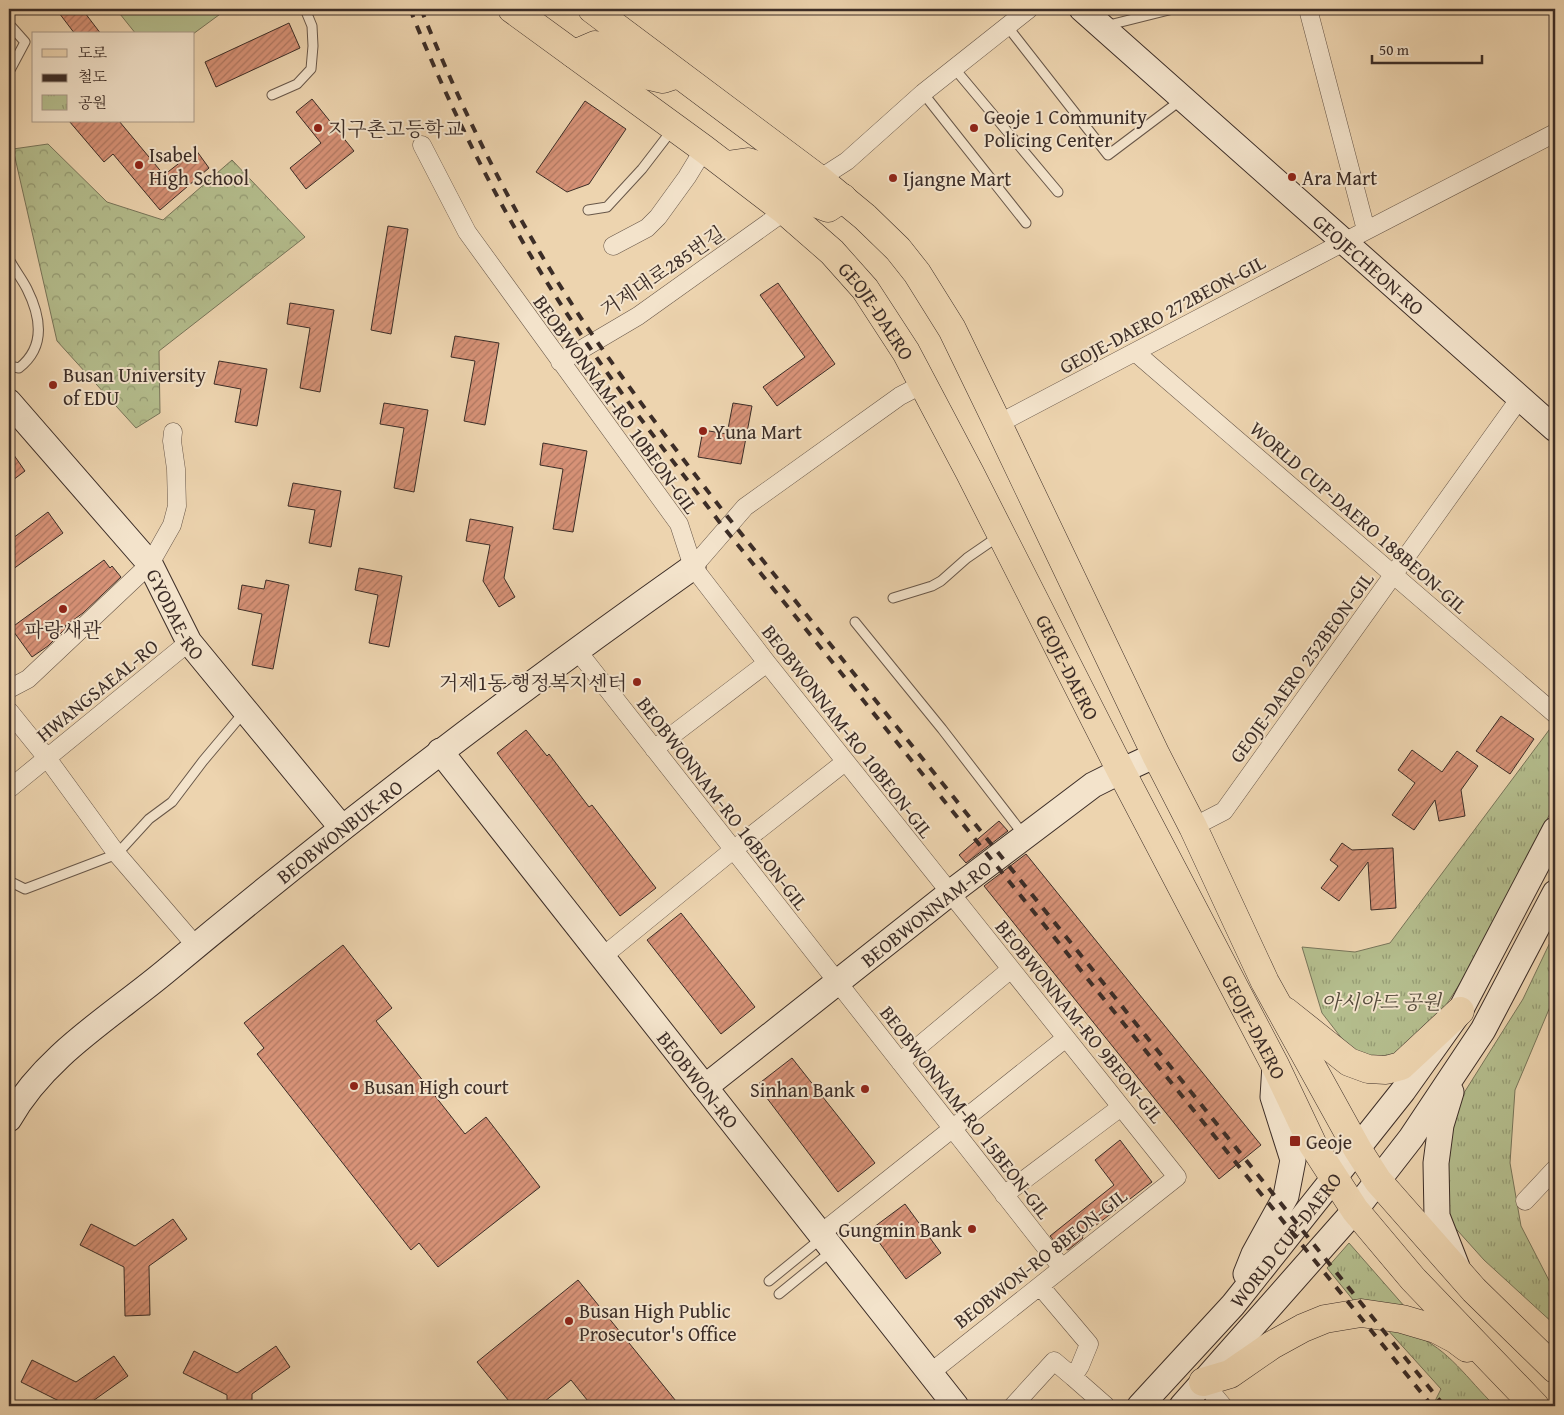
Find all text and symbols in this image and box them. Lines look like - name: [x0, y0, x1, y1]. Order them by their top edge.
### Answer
- legend: [32, 32, 195, 122]
- scale bar: [1372, 32, 1482, 64]
- text: 50 m: [1379, 39, 1410, 60]
- text: 도로: [78, 42, 107, 63]
- text: 철도: [78, 66, 107, 87]
- text: 공원: [78, 92, 107, 113]
- place label: Geoje 1 Community Policing Center: [984, 102, 1147, 154]
- place label: 지구촌고등학교: [328, 114, 464, 143]
- marker: 지구촌고등학교: [312, 122, 324, 134]
- marker: Geoje 1 Community Policing Center: [968, 122, 980, 134]
- place label: Isabel High School: [149, 140, 249, 192]
- marker: Isabel High School: [133, 159, 145, 171]
- place label: Ara Mart: [1302, 163, 1377, 192]
- place label: Ijangne Mart: [903, 164, 1011, 193]
- marker: Ara Mart: [1286, 171, 1298, 183]
- marker: Ijangne Mart: [887, 172, 899, 184]
- street label: GEOJECHEON-RO: [1307, 206, 1431, 321]
- street label: 거제대로285번길: [594, 218, 730, 324]
- street label: GEOJE-DAERO 272BEON-GIL: [1054, 247, 1270, 381]
- street label: GEOJE-DAERO: [832, 255, 922, 365]
- street label: BEOBWONNAM-RO 10BEON-GIL: [527, 289, 705, 519]
- place label: Busan University of EDU: [63, 360, 206, 412]
- marker: Busan University of EDU: [47, 379, 59, 391]
- street label: WORLD CUP-DAERO 188BEON-GIL: [1244, 414, 1474, 620]
- place label: Yuna Mart: [713, 417, 802, 446]
- marker: Yuna Mart: [697, 425, 709, 437]
- street label: GYODAE-RO: [140, 563, 212, 666]
- street label: GEOJE-DAERO 252BEON-GIL: [1222, 566, 1380, 768]
- marker: 파랑새관: [57, 603, 69, 615]
- street label: GEOJE-DAERO: [1029, 609, 1107, 725]
- place label: 파랑새관: [24, 615, 102, 644]
- street label: BEOBWONNAM-RO 10BEON-GIL: [755, 618, 941, 844]
- street label: HWANGSAEAL-RO: [30, 631, 164, 749]
- place label: 거제1동 행정복지센터: [439, 668, 627, 697]
- marker: 거제1동 행정복지센터: [631, 676, 643, 688]
- street label: BEOBWONNAM-RO 16BEON-GIL: [630, 690, 816, 916]
- street label: BEOBWONBUK-RO: [270, 772, 409, 890]
- street label: BEOBWONNAM-RO: [854, 853, 997, 973]
- street label: BEOBWONNAM-RO 9BEON-GIL: [989, 913, 1171, 1129]
- street label: GEOJE-DAERO: [1215, 969, 1294, 1084]
- park label: 아시아드 공원: [1321, 987, 1443, 1016]
- street label: BEOBWONNAM-RO 15BEON-GIL: [873, 999, 1059, 1225]
- street label: BEOBWON-RO: [651, 1024, 746, 1134]
- place label: Busan High court: [364, 1072, 509, 1101]
- place label: Sinhan Bank: [750, 1075, 856, 1104]
- marker: Busan High court: [348, 1080, 360, 1092]
- marker: Sinhan Bank: [859, 1083, 871, 1095]
- place label: Geoje: [1306, 1127, 1352, 1156]
- marker: Geoje: [1288, 1134, 1302, 1148]
- street label: WORLD CUP-DAERO: [1222, 1166, 1348, 1313]
- street label: BEOBWON-RO 8BEON-GIL: [947, 1181, 1133, 1335]
- place label: Gungmin Bank: [838, 1215, 963, 1244]
- marker: Gungmin Bank: [966, 1223, 978, 1235]
- place label: Busan High Public Prosecutor's Office: [579, 1296, 737, 1348]
- marker: Busan High Public Prosecutor's Office: [563, 1315, 575, 1327]

